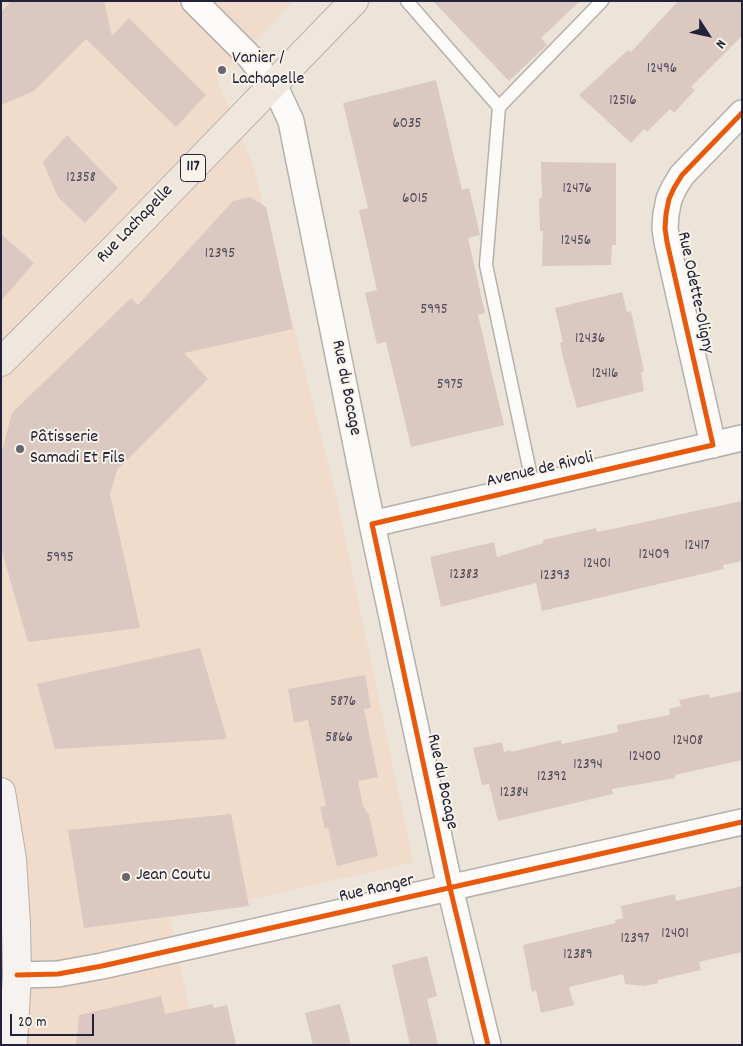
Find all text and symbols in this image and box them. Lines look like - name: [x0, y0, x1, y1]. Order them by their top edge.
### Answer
- north arrow: [683, 10, 733, 60]
- text: N: [710, 35, 730, 52]
- place label: Vanier / Lachapelle: [232, 49, 304, 92]
- house number: 12496: [647, 61, 677, 79]
- marker: Vanier / Lachapelle: [216, 64, 228, 76]
- house number: 12516: [609, 93, 637, 111]
- house number: 6035: [392, 116, 422, 134]
- road number: 117: [180, 154, 206, 182]
- house number: 12358: [66, 170, 96, 188]
- street label: Rue Lachapelle: [93, 181, 179, 269]
- house number: 12476: [562, 181, 592, 199]
- house number: 6015: [402, 191, 428, 209]
- street label: Rue Odette-Oligny: [671, 230, 717, 356]
- house number: 12456: [561, 233, 591, 251]
- house number: 12395: [205, 246, 235, 264]
- house number: 5995: [420, 302, 448, 320]
- house number: 12436: [575, 331, 605, 349]
- street label: Rue du Bocage: [325, 338, 365, 438]
- house number: 12416: [592, 366, 618, 384]
- house number: 5975: [437, 377, 463, 395]
- place label: Pâtisserie Samadi Et Fils: [30, 428, 125, 470]
- marker: Pâtisserie Samadi Et Fils: [14, 443, 26, 455]
- street label: Avenue de Rivoli: [484, 448, 596, 494]
- house number: 12417: [684, 538, 710, 556]
- house number: 12409: [638, 547, 670, 565]
- house number: 5995: [46, 550, 74, 568]
- house number: 12401: [583, 556, 611, 574]
- house number: 12383: [449, 567, 479, 585]
- house number: 12393: [540, 568, 570, 586]
- house number: 5876: [330, 694, 356, 712]
- house number: 5866: [325, 730, 353, 748]
- street label: Rue du Bocage: [420, 732, 462, 832]
- house number: 12408: [673, 733, 703, 751]
- house number: 12400: [629, 749, 661, 767]
- house number: 12394: [573, 757, 603, 775]
- house number: 12392: [537, 769, 567, 787]
- house number: 12384: [500, 785, 528, 803]
- place label: Jean Coutu: [136, 866, 210, 888]
- marker: Jean Coutu: [120, 871, 132, 883]
- street label: Rue Ranger: [337, 871, 417, 909]
- house number: 12401: [661, 926, 689, 944]
- house number: 12397: [620, 931, 650, 949]
- house number: 12389: [563, 947, 593, 965]
- scale bar: [12, 1004, 96, 1036]
- text: 20 m: [18, 1012, 46, 1034]

